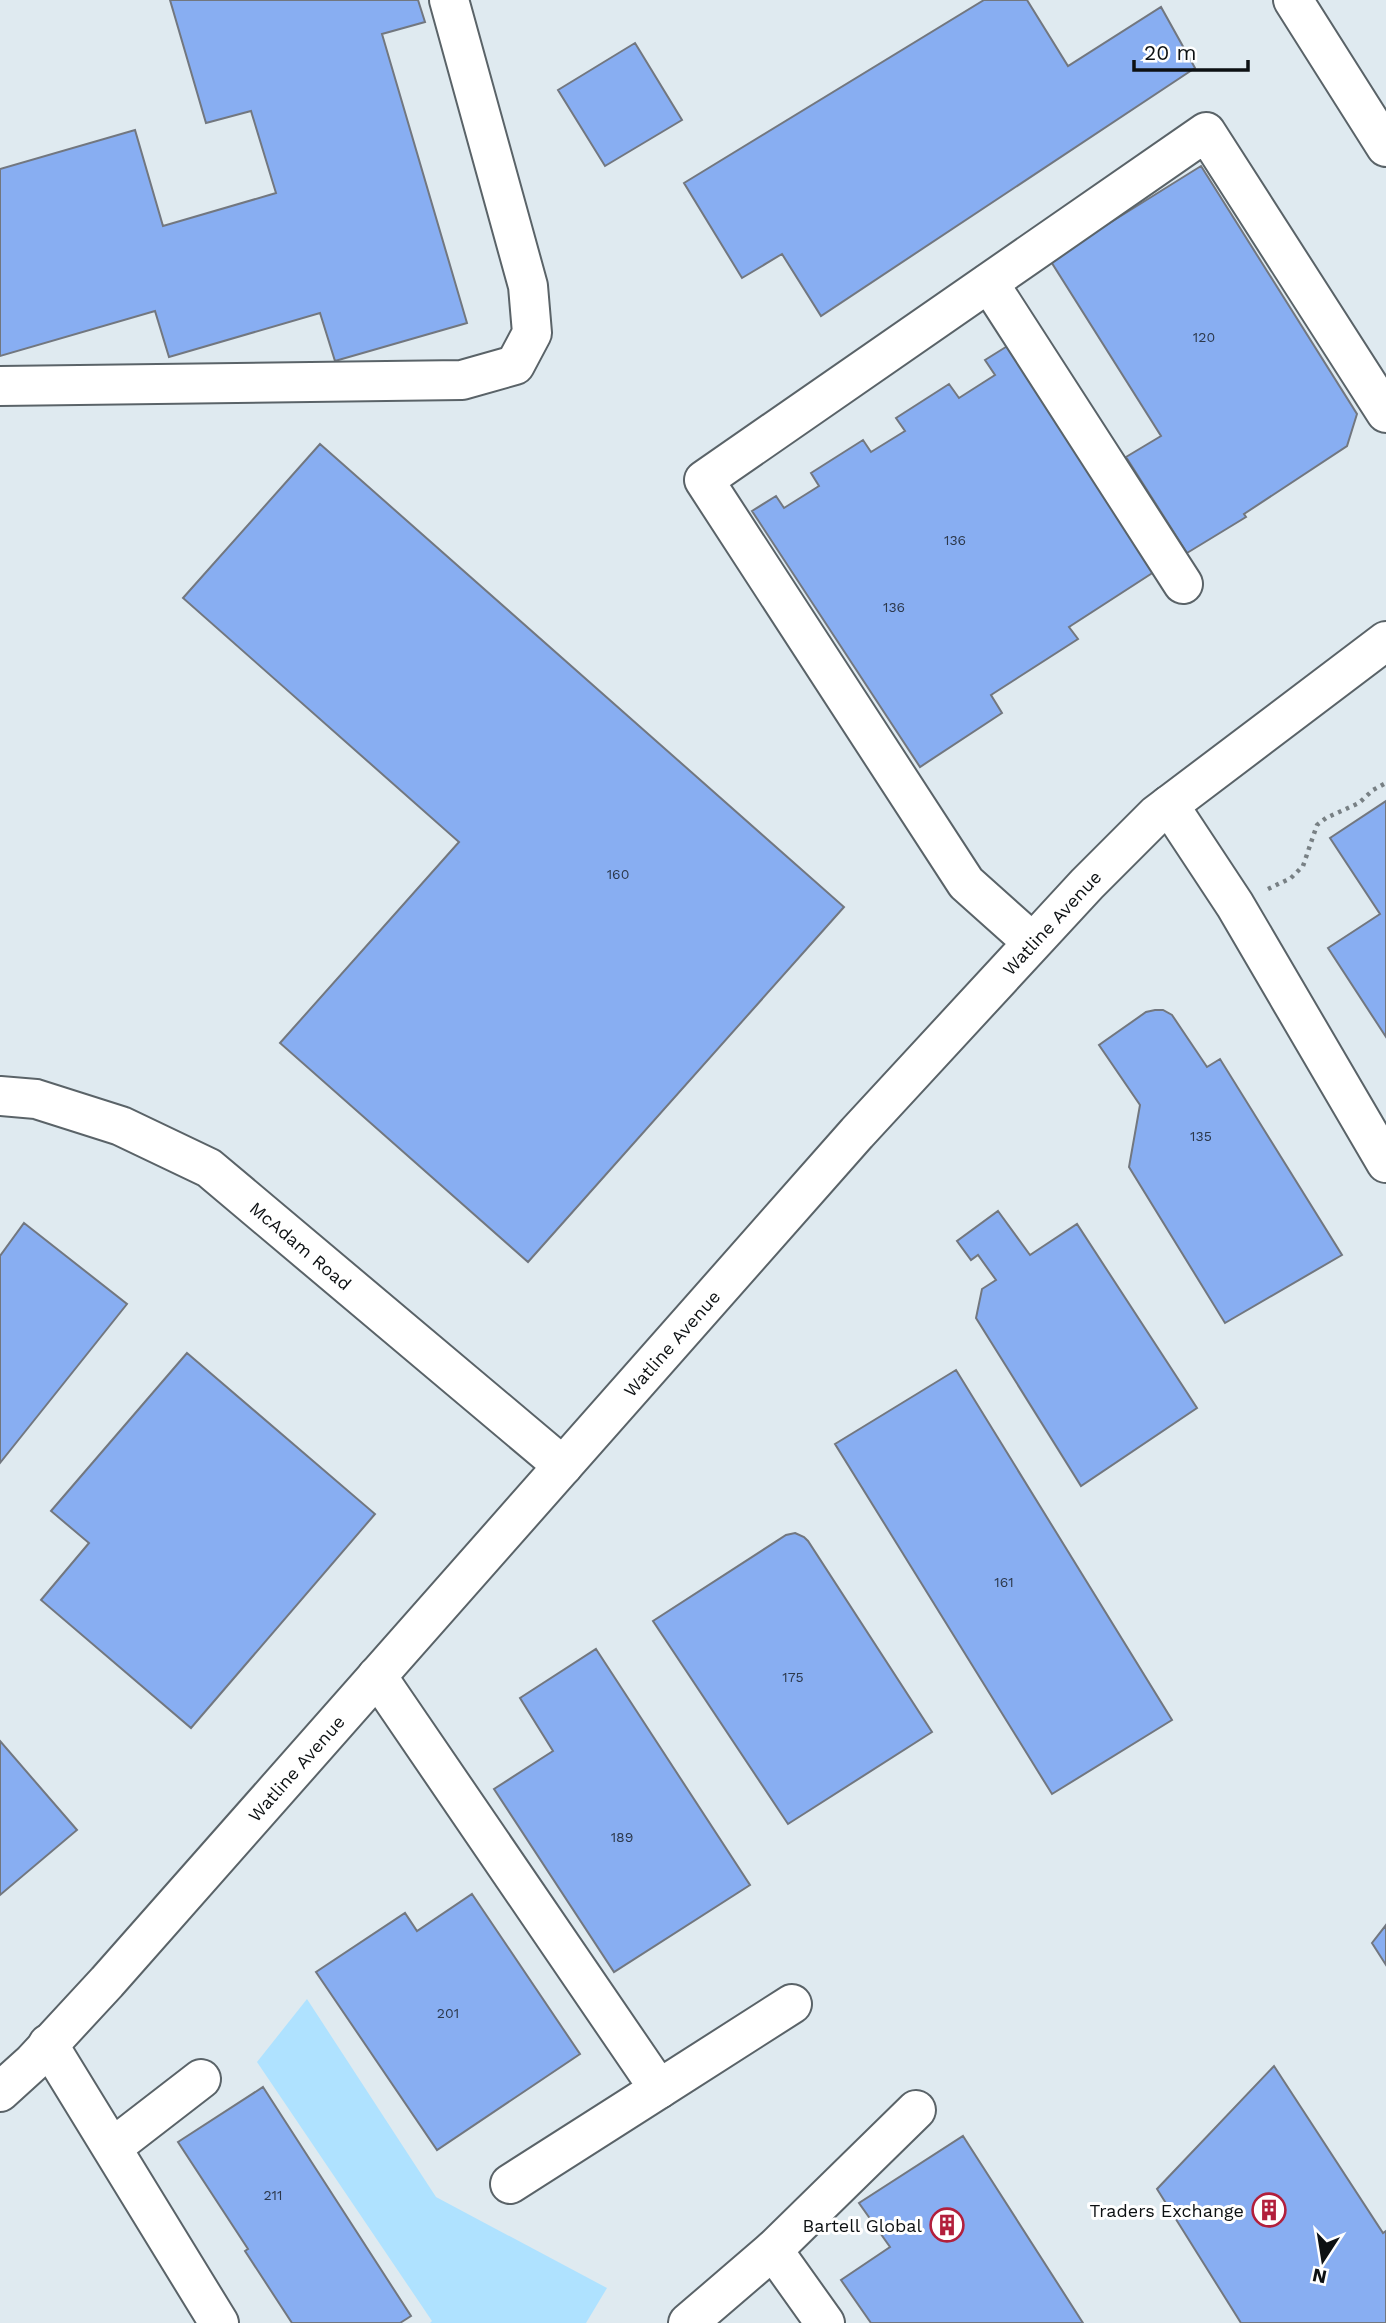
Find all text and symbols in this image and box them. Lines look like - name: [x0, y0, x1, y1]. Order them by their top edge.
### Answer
- scale bar: [1134, 28, 1248, 72]
- text: 20 m: [1144, 40, 1196, 65]
- house number: 120: [1193, 329, 1215, 345]
- house number: 136: [944, 532, 966, 548]
- house number: 136: [883, 599, 905, 615]
- house number: 160: [607, 866, 629, 882]
- street label: Watline Avenue: [998, 866, 1105, 979]
- house number: 135: [1190, 1128, 1212, 1144]
- street label: McAdam Road: [246, 1197, 356, 1294]
- street label: Watline Avenue: [619, 1286, 724, 1401]
- house number: 161: [994, 1574, 1014, 1590]
- house number: 175: [782, 1669, 804, 1685]
- street label: Watline Avenue: [243, 1711, 349, 1826]
- house number: 189: [611, 1829, 633, 1845]
- house number: 201: [437, 2005, 459, 2021]
- house number: 211: [263, 2187, 283, 2203]
- building icon: Traders Exchange: [1250, 2191, 1288, 2229]
- place label: Traders Exchange: [1090, 2200, 1244, 2221]
- building icon: Bartell Global: [928, 2206, 966, 2244]
- place label: Bartell Global: [802, 2215, 922, 2236]
- north arrow: [1288, 2225, 1358, 2295]
- text: N: [1310, 2263, 1329, 2289]

